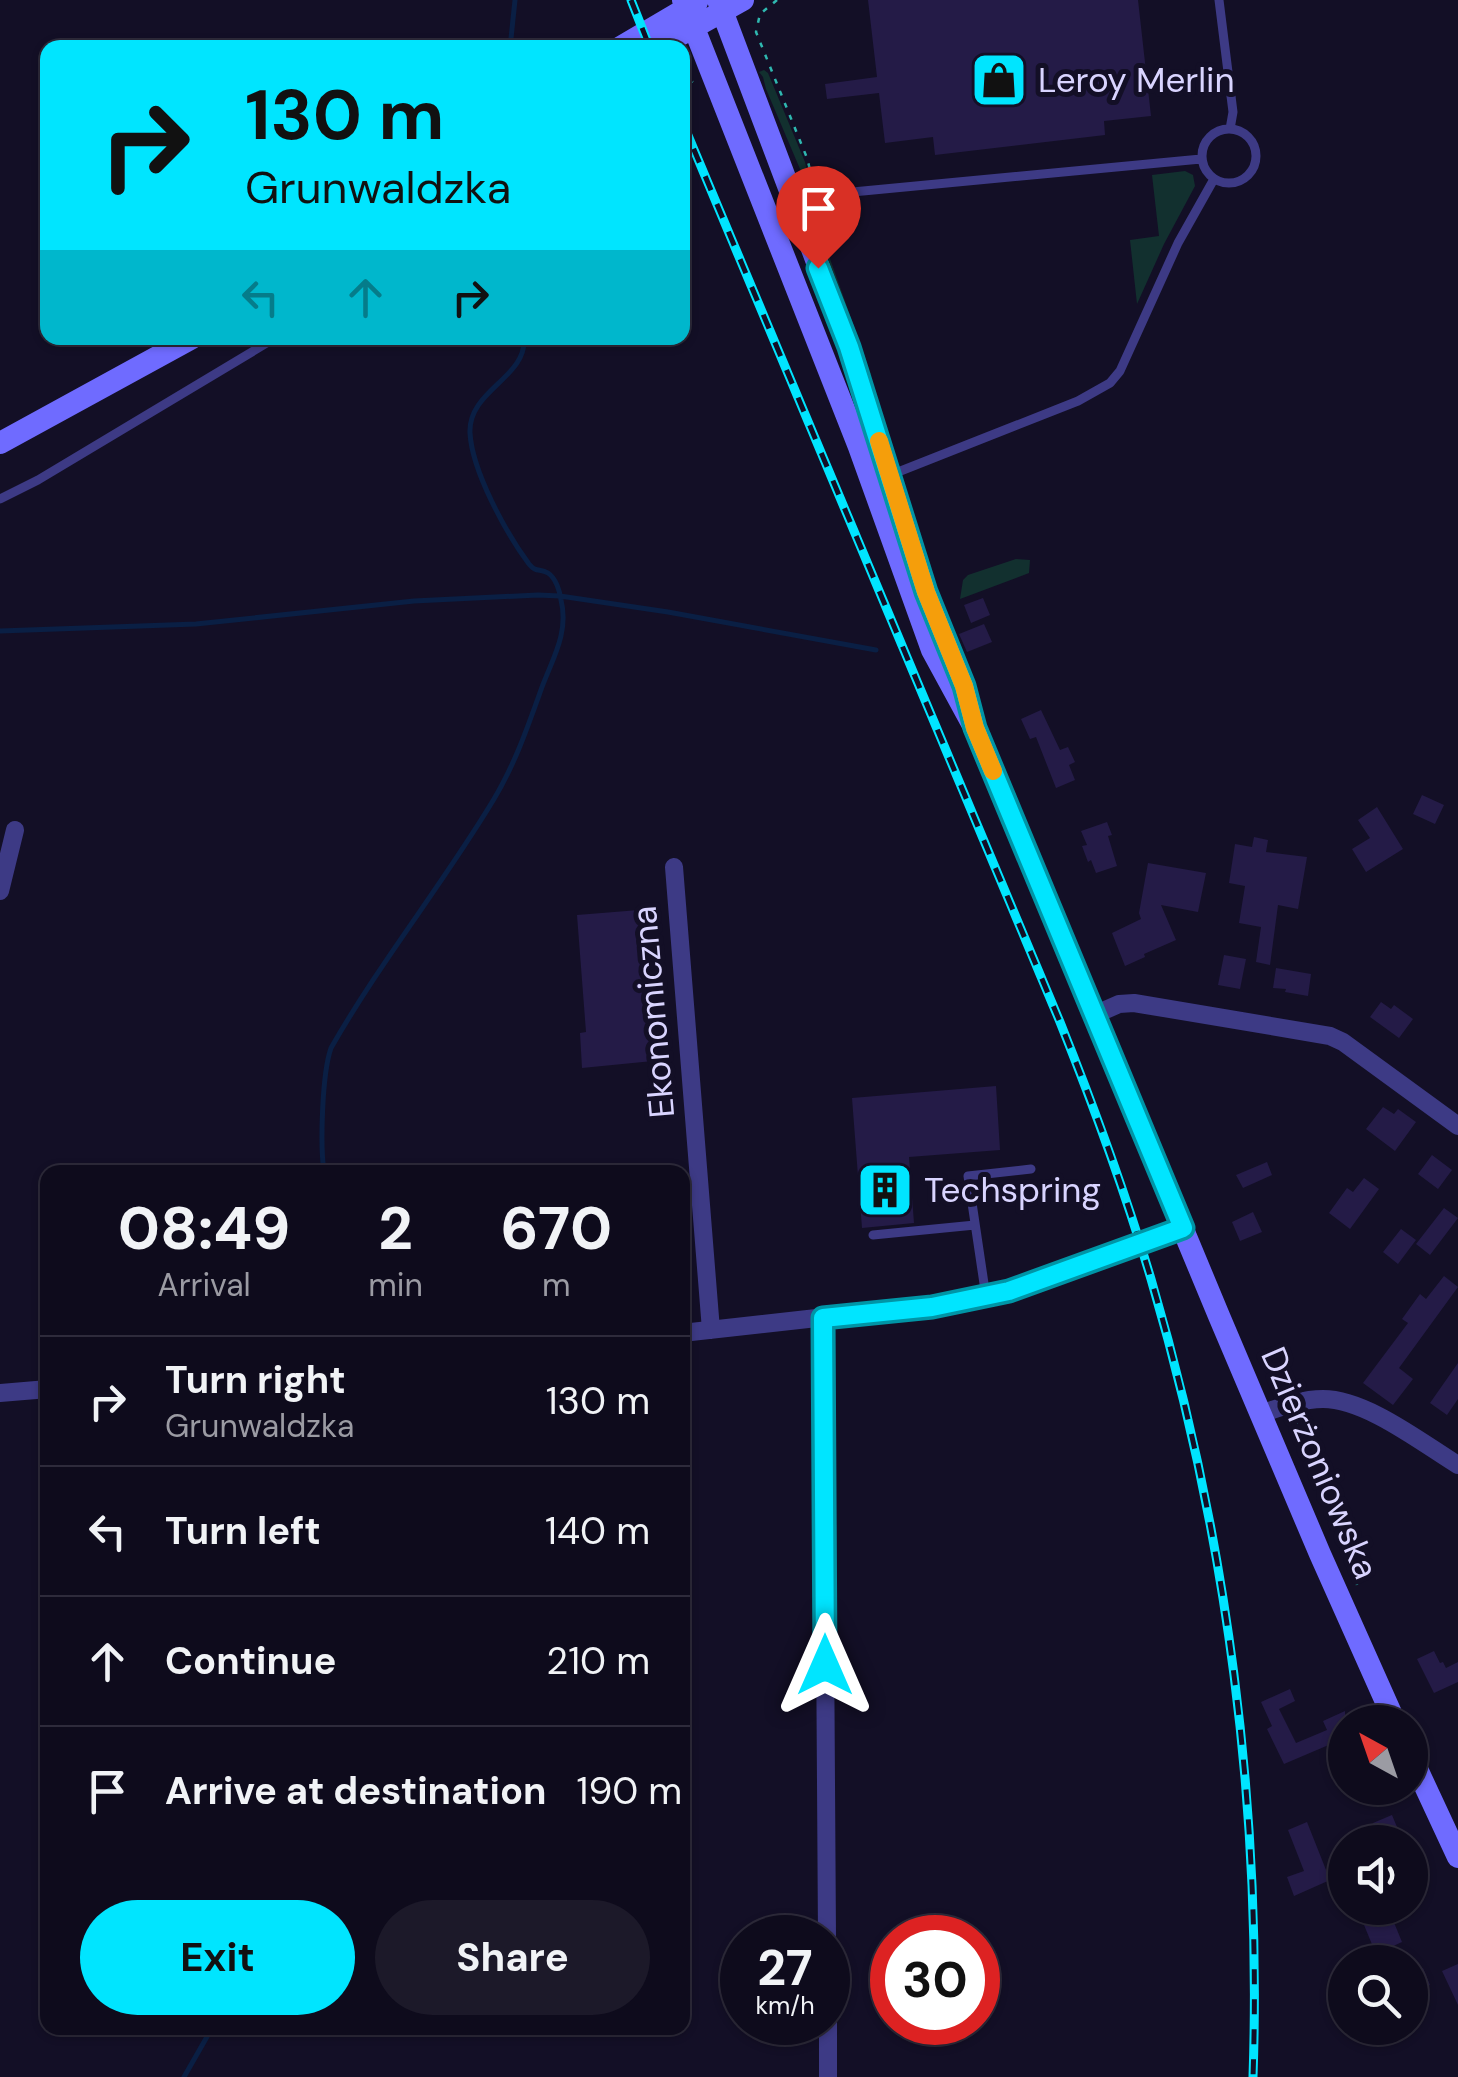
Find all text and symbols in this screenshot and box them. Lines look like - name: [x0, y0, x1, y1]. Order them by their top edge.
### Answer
- shop icon: Leroy Merlin: [969, 50, 1029, 110]
- place label: Leroy Merlin: [1038, 57, 1235, 103]
- text: 130 m: [245, 70, 444, 161]
- icon: right: [80, 80, 210, 210]
- text: Grunwaldzka: [245, 158, 511, 217]
- pin: [776, 166, 861, 269]
- icon: arrive: [791, 181, 846, 236]
- icon: left: [233, 270, 288, 325]
- icon: ahead: [338, 270, 393, 325]
- icon: right: [443, 270, 498, 325]
- street label: Ekonomiczna: [621, 904, 685, 1120]
- building icon: Techspring: [855, 1160, 915, 1220]
- place label: Techspring: [924, 1167, 1101, 1213]
- text: 08:49: [118, 1189, 290, 1268]
- text: 2: [378, 1189, 413, 1268]
- text: 670: [501, 1189, 612, 1268]
- text: Arrival: [158, 1264, 251, 1306]
- text: min: [368, 1264, 423, 1306]
- text: m: [542, 1264, 571, 1306]
- street label: Dzierżoniowska: [1250, 1340, 1390, 1586]
- text: Turn right: [165, 1355, 346, 1405]
- icon: right: [80, 1374, 135, 1429]
- text: 130 m: [546, 1376, 650, 1426]
- text: Grunwaldzka: [165, 1405, 354, 1447]
- icon: left: [80, 1504, 135, 1559]
- text: Turn left: [165, 1506, 321, 1556]
- text: 140 m: [545, 1506, 650, 1556]
- position arrow: [773, 1613, 877, 1717]
- icon: ahead: [80, 1634, 135, 1689]
- text: Continue: [165, 1636, 336, 1686]
- text: 210 m: [546, 1636, 650, 1686]
- north arrow: [1328, 1705, 1428, 1805]
- map controls: [1328, 1705, 1428, 2045]
- icon: arrive: [80, 1764, 135, 1819]
- text: Arrive at destination: [165, 1766, 547, 1816]
- text: 190 m: [577, 1766, 682, 1816]
- button: sound: [1328, 1825, 1428, 1925]
- button: Exit: [80, 1900, 355, 2015]
- button: Share: [375, 1900, 650, 2015]
- speed limit sign: 30: [870, 1915, 1000, 2045]
- text: 27: [757, 1935, 813, 2001]
- button: search: [1328, 1945, 1428, 2045]
- text: km/h: [755, 1989, 815, 2022]

